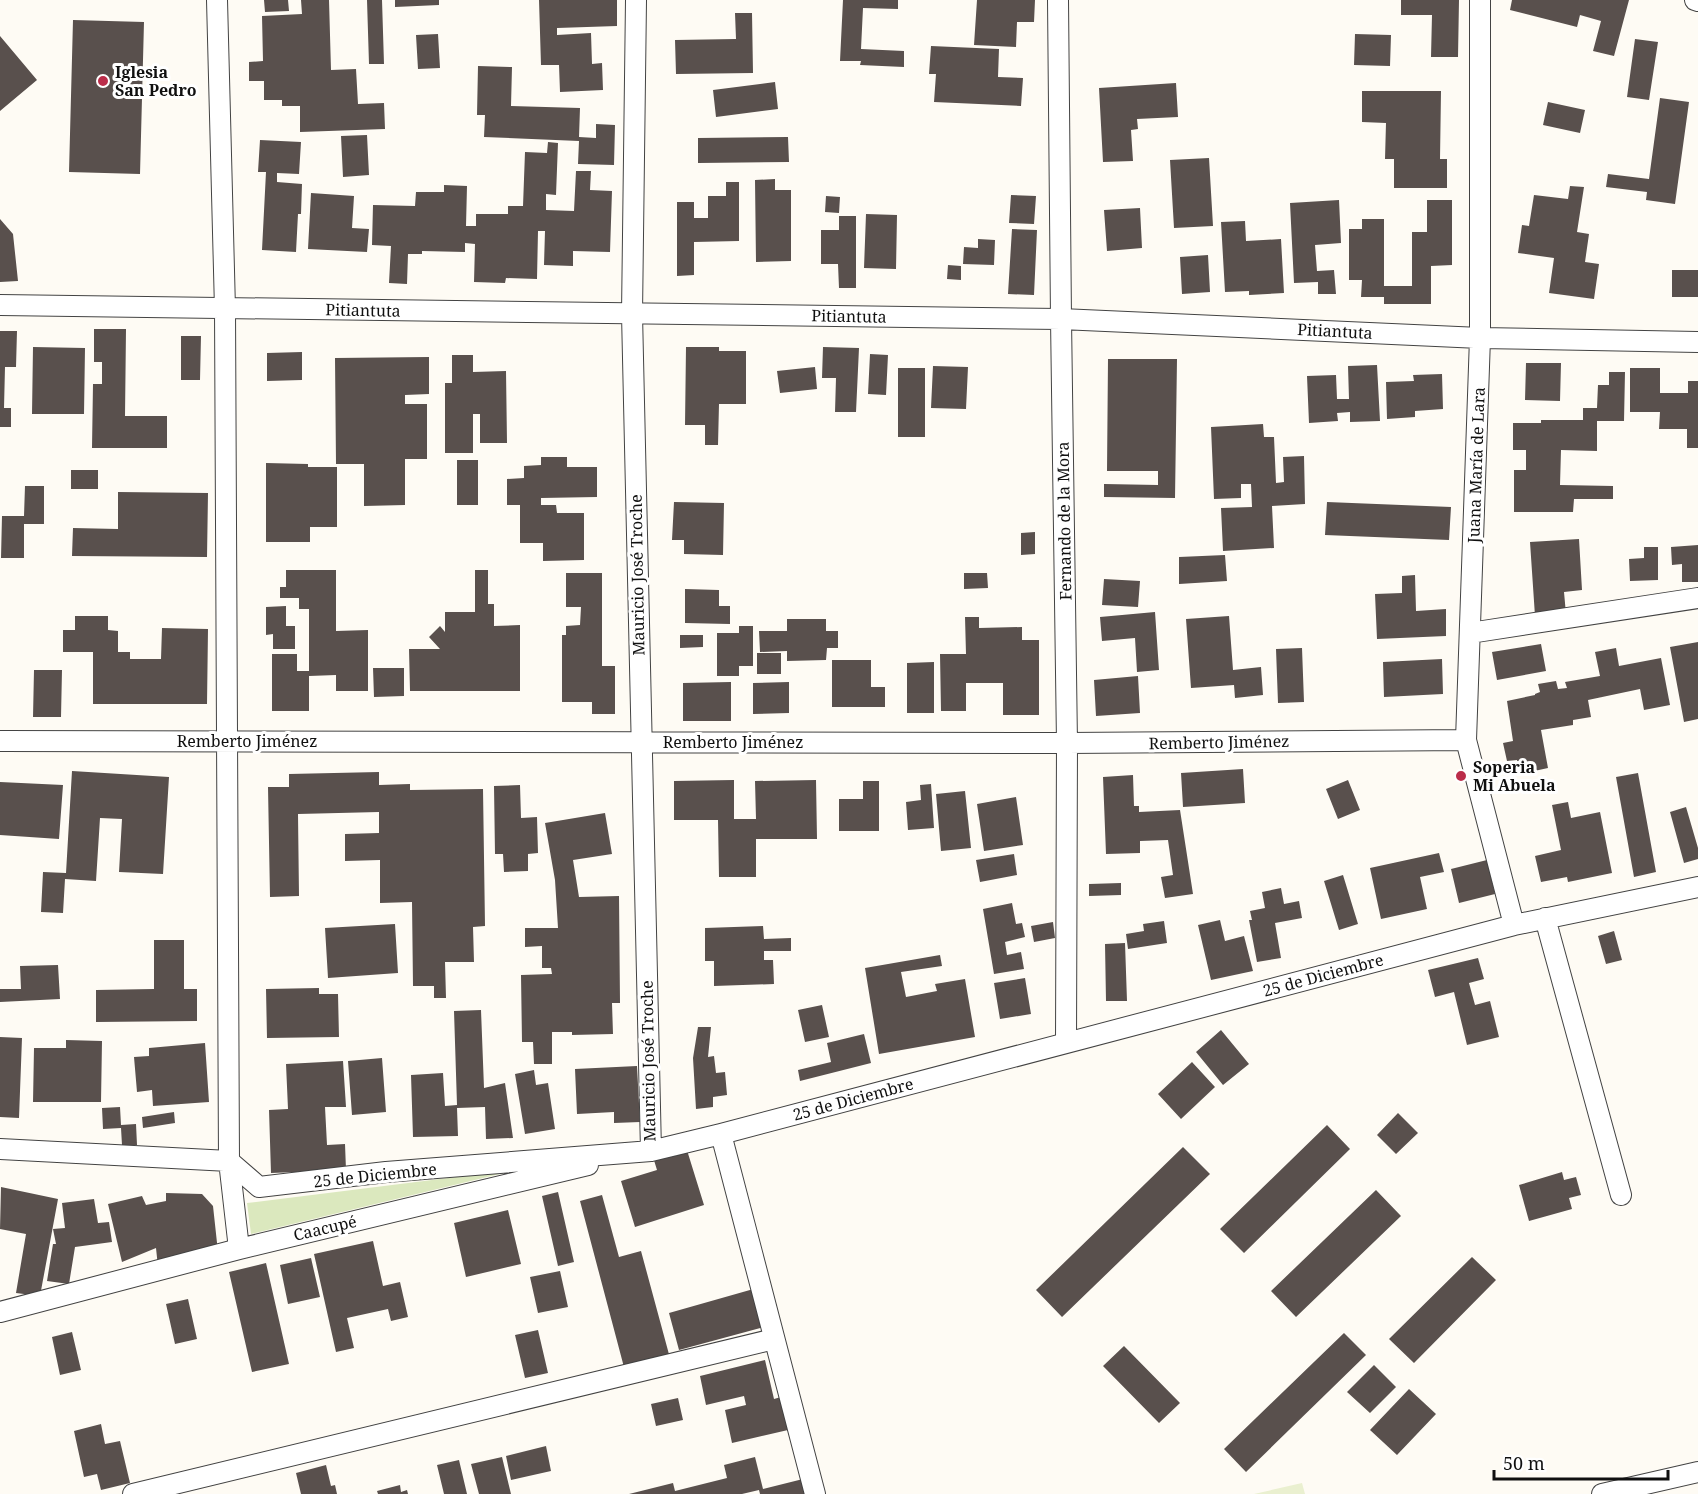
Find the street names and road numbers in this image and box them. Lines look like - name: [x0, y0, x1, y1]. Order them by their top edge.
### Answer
- street label: Pitiantuta: [325, 298, 401, 322]
- street label: Pitiantuta: [811, 304, 887, 328]
- street label: Pitiantuta: [1297, 318, 1373, 344]
- street label: Juana María de Lara: [1462, 387, 1490, 544]
- street label: Fernando de la Mora: [1052, 441, 1076, 601]
- street label: Mauricio José Troche: [625, 494, 649, 656]
- street label: Remberto Jiménez: [177, 730, 317, 752]
- street label: Remberto Jiménez: [1148, 730, 1290, 754]
- street label: Remberto Jiménez: [663, 731, 803, 753]
- street label: 25 de Diciembre: [1260, 948, 1386, 1002]
- street label: Mauricio José Troche: [636, 980, 660, 1142]
- street label: 25 de Diciembre: [790, 1072, 916, 1126]
- street label: 25 de Diciembre: [312, 1158, 438, 1192]
- street label: Caacupé: [291, 1210, 359, 1246]

